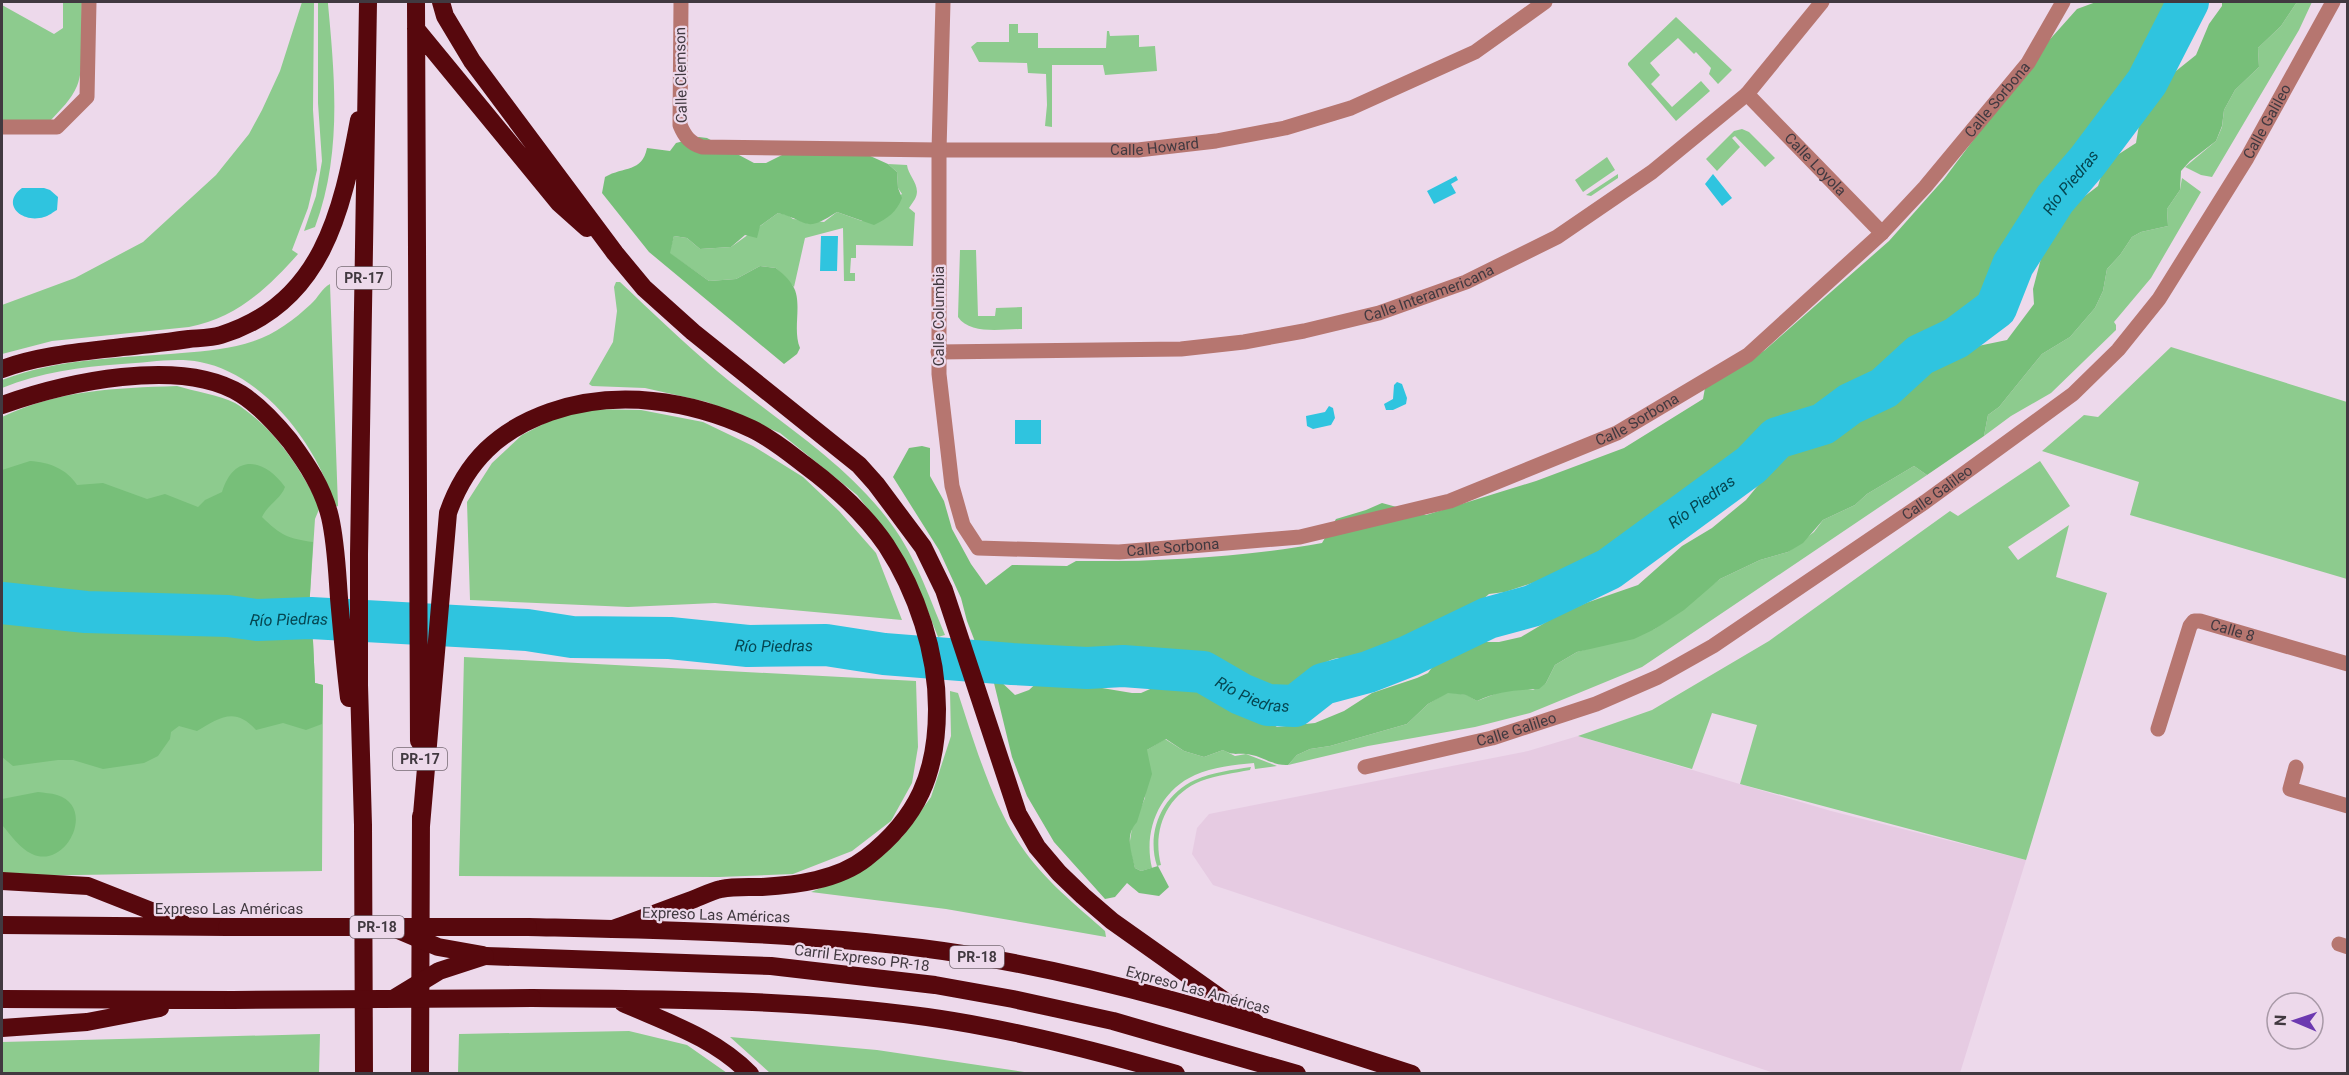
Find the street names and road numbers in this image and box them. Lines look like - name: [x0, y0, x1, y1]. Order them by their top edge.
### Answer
- street label: Calle Clemson: [671, 27, 691, 123]
- street label: Calle Sorbona: [1961, 58, 2034, 141]
- street label: Calle Galileo: [2239, 81, 2295, 162]
- street label: Calle Loyola: [1781, 129, 1850, 200]
- street label: Calle Howard: [1110, 134, 1200, 159]
- street label: Calle Interamericana: [1362, 261, 1497, 325]
- street label: Calle Columbia: [930, 266, 948, 366]
- road number: PR-17: [337, 267, 391, 289]
- street label: Calle Sorbona: [1593, 389, 1682, 450]
- street label: Calle Galileo: [1898, 461, 1976, 524]
- street label: Calle Sorbona: [1126, 535, 1220, 560]
- street label: Calle 8: [2208, 615, 2257, 645]
- street label: Calle Galileo: [1475, 709, 1559, 750]
- road number: PR-17: [393, 748, 447, 770]
- street label: Expreso Las Américas: [155, 900, 303, 918]
- street label: Expreso Las Américas: [642, 903, 790, 927]
- road number: PR-18: [350, 916, 404, 938]
- street label: Carril Expreso PR-18: [793, 941, 931, 975]
- road number: PR-18: [950, 946, 1004, 968]
- street label: Expreso Las Américas: [1124, 962, 1272, 1018]

